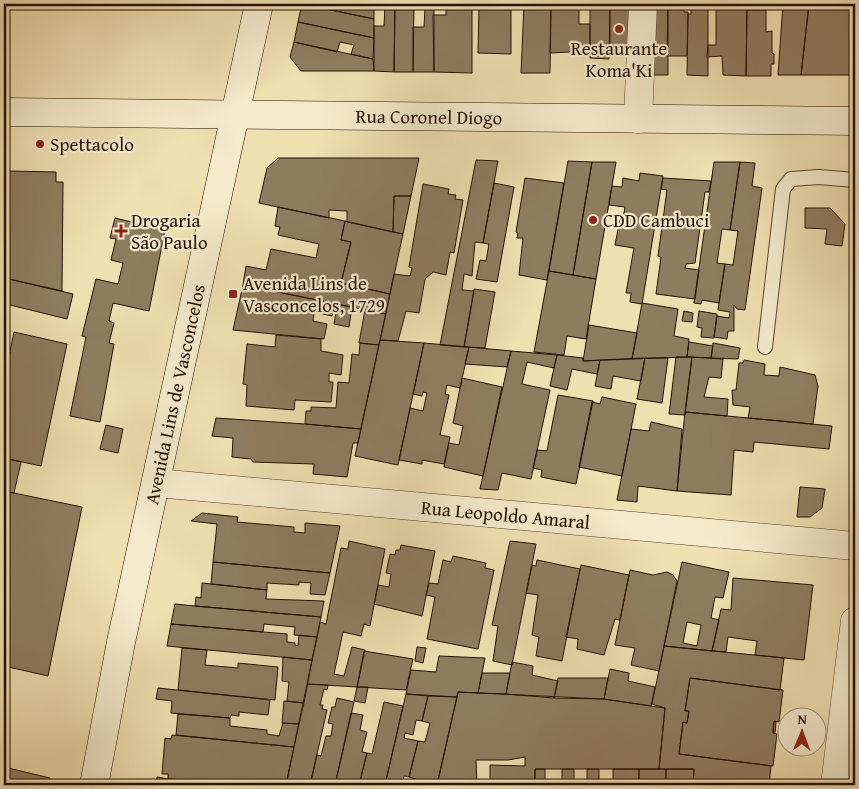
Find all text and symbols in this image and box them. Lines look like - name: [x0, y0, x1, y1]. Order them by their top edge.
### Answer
- marker: Restaurante Koma'Ki: [613, 23, 625, 35]
- place label: Restaurante Koma'Ki: [571, 34, 667, 84]
- street label: Rua Coronel Diogo: [356, 102, 502, 131]
- place label: Spettacolo: [50, 130, 134, 158]
- marker: Spettacolo: [34, 138, 46, 150]
- place label: Drogaria São Paulo: [131, 206, 208, 256]
- place label: CDD Cambuci: [603, 206, 709, 234]
- marker: CDD Cambuci: [587, 214, 599, 226]
- marker: Drogaria São Paulo: [115, 225, 127, 237]
- place label: Avenida Lins de Vasconcelos, 1729: [243, 269, 385, 319]
- street label: Avenida Lins de Vasconcelos: [137, 281, 212, 507]
- marker: Avenida Lins de Vasconcelos, 1729: [227, 288, 239, 300]
- street label: Rua Leopoldo Amaral: [420, 493, 591, 536]
- north arrow: [776, 706, 826, 756]
- text: N: [797, 709, 808, 729]

